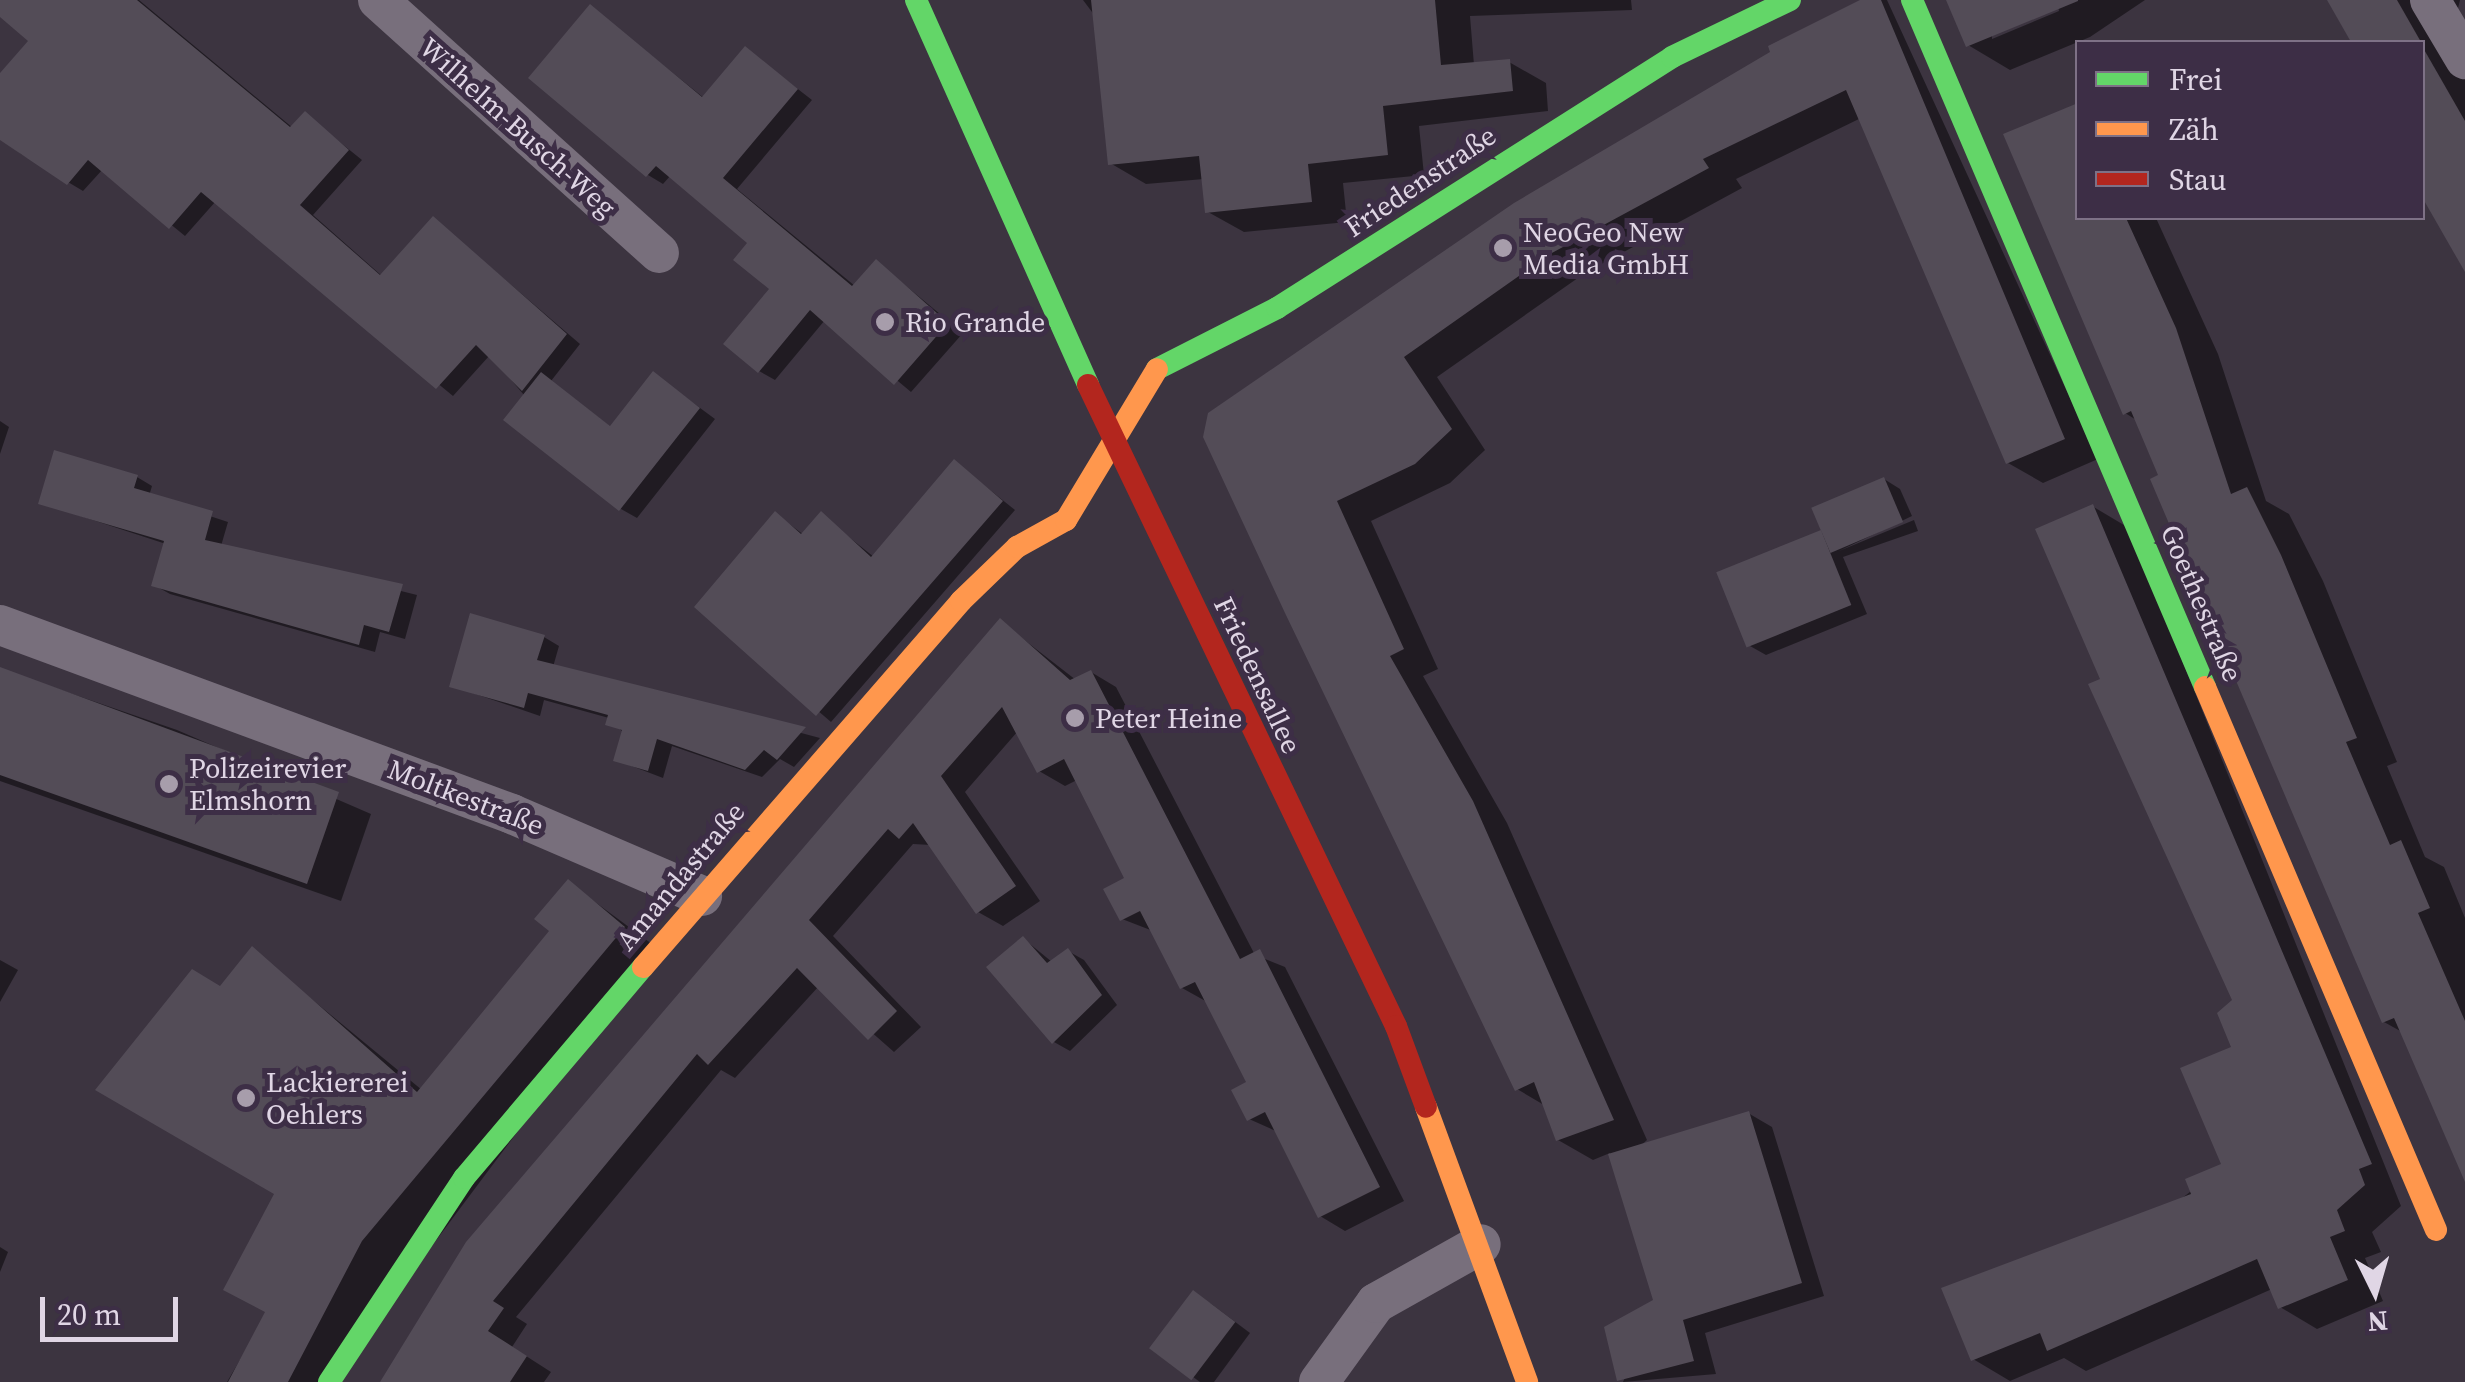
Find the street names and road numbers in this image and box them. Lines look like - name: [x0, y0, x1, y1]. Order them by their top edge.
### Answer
- street label: Wilhelm-Busch-Weg: [413, 30, 623, 224]
- street label: Friedenstraße: [1338, 118, 1502, 244]
- street label: Goethestraße: [2154, 520, 2250, 686]
- street label: Friedensallee: [1207, 591, 1309, 759]
- street label: Moltkestraße: [383, 752, 549, 842]
- street label: Amandastraße: [608, 795, 752, 957]

